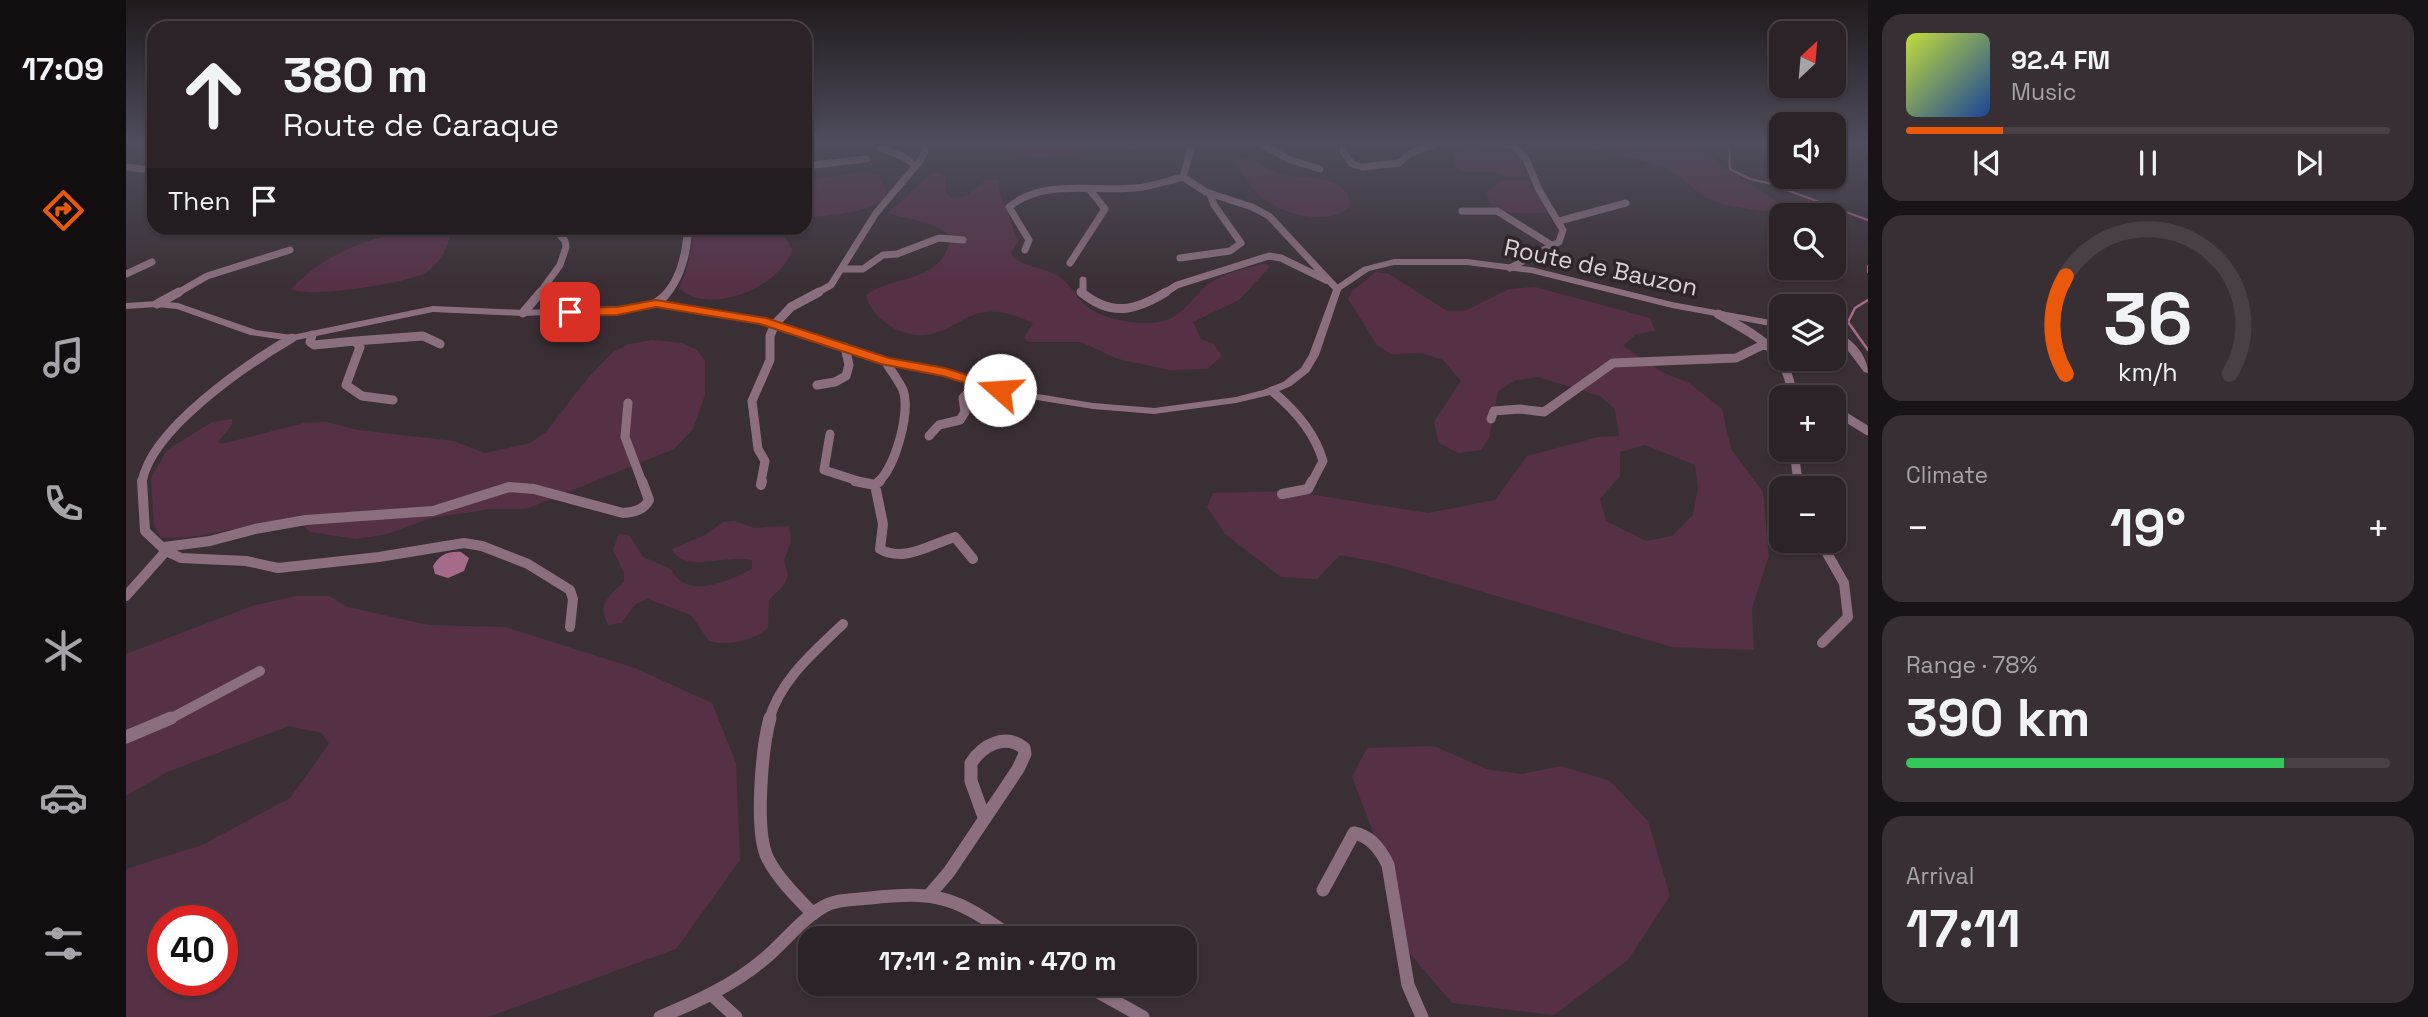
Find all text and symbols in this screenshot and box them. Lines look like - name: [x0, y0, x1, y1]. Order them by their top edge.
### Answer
- north arrow: [1769, 21, 1846, 98]
- map controls: [1769, 21, 1846, 553]
- text: 92.4 FM: [2011, 43, 2110, 77]
- text: 380 m: [283, 44, 428, 106]
- text: 17:09: [22, 49, 104, 89]
- icon: ahead: [168, 49, 259, 140]
- text: Music: [2011, 77, 2076, 107]
- text: Route de Caraque: [283, 105, 559, 145]
- button: sound: [1769, 112, 1846, 189]
- icon: previous: [1968, 144, 2006, 182]
- icon: pause: [2129, 144, 2167, 182]
- icon: next: [2290, 144, 2328, 182]
- icon: arrive: [245, 182, 283, 220]
- text: Then: [168, 184, 231, 218]
- icon: directions: [39, 186, 88, 235]
- button: search: [1769, 203, 1846, 280]
- street label: Route de Bauzon: [1501, 231, 1701, 303]
- text: 36: [2103, 272, 2193, 365]
- pin: [540, 282, 600, 342]
- icon: arrive: [551, 293, 589, 331]
- button: layers: [1769, 294, 1846, 371]
- icon: music: [39, 333, 88, 382]
- position arrow: [963, 353, 1037, 427]
- text: km/h: [2118, 356, 2178, 388]
- button: +: [1769, 385, 1846, 462]
- text: Climate: [1906, 460, 1988, 490]
- button: −: [1769, 476, 1846, 553]
- icon: phone: [39, 479, 88, 528]
- text: 19°: [2110, 495, 2186, 561]
- text: −: [1906, 504, 1930, 552]
- text: +: [2366, 504, 2390, 552]
- icon: climate: [39, 626, 88, 675]
- text: Range · 78%: [1906, 650, 2037, 680]
- text: 390 km: [1906, 685, 2090, 751]
- icon: car: [39, 773, 88, 822]
- text: Arrival: [1906, 861, 1974, 891]
- text: 17:11: [1906, 896, 2021, 962]
- speed limit sign: 40: [147, 905, 238, 996]
- icon: filters: [39, 919, 88, 968]
- text: 17:11 · 2 min · 470 m: [879, 944, 1116, 978]

